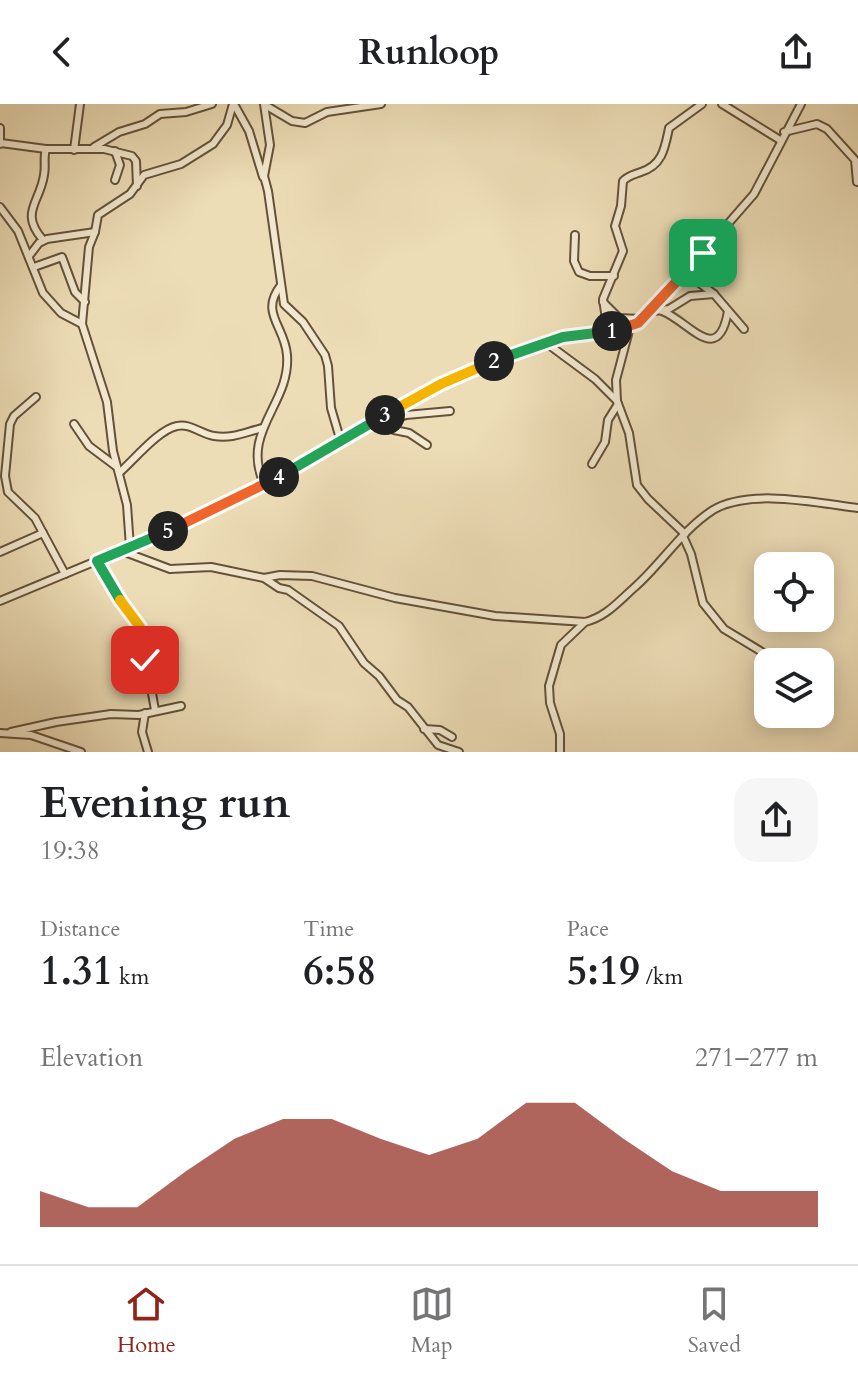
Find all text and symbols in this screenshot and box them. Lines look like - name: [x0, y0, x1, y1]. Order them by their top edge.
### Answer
- text: Runloop: [358, 28, 500, 77]
- icon: back: [40, 30, 84, 74]
- icon: share: [774, 30, 818, 74]
- pin: [669, 219, 737, 287]
- icon: arrive: [681, 231, 725, 275]
- pin: 1: [592, 311, 632, 351]
- text: 1: [606, 316, 618, 346]
- pin: 2: [474, 341, 514, 381]
- text: 2: [488, 346, 500, 376]
- pin: 3: [365, 395, 405, 435]
- text: 3: [379, 400, 391, 430]
- pin: 4: [259, 457, 299, 497]
- text: 4: [273, 462, 285, 492]
- pin: 5: [148, 511, 188, 551]
- text: 5: [162, 516, 174, 546]
- map controls: [754, 552, 834, 728]
- button: locate: [754, 552, 834, 632]
- pin: [111, 626, 179, 694]
- icon: check: [123, 638, 167, 682]
- button: layers: [754, 648, 834, 728]
- text: Evening run: [40, 773, 290, 833]
- button: share: [734, 778, 818, 862]
- text: 19:38: [40, 833, 100, 868]
- text: Distance: [40, 914, 120, 944]
- text: Time: [303, 914, 354, 944]
- text: Pace: [567, 914, 609, 944]
- text: 1.31: [40, 944, 113, 999]
- text: 6:58: [303, 944, 376, 999]
- text: 5:19: [567, 944, 640, 999]
- text: km: [113, 962, 149, 992]
- text: /km: [640, 962, 683, 992]
- text: Elevation: [40, 1040, 143, 1075]
- text: 271–277 m: [695, 1040, 818, 1075]
- tab: Home: [117, 1282, 176, 1360]
- tab: Map: [410, 1282, 454, 1360]
- tab: Saved: [688, 1282, 741, 1360]

